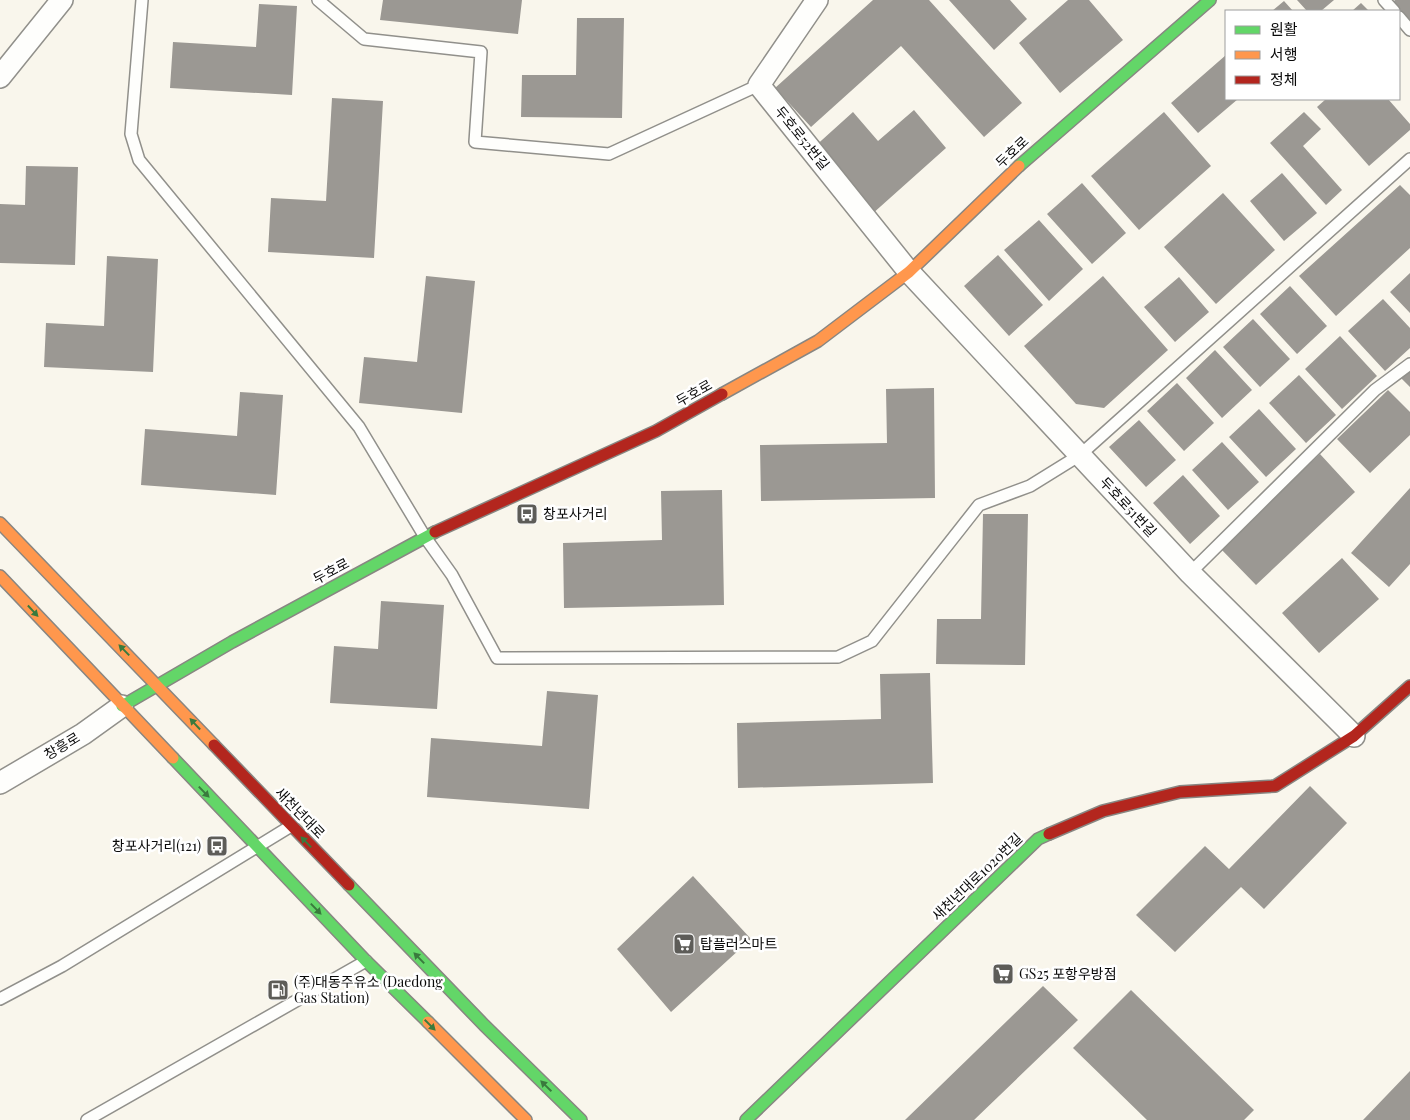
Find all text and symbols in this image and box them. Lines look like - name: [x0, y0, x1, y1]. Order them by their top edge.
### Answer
- legend: [1225, 10, 1400, 100]
- text: 원활: [1270, 19, 1298, 39]
- text: 서행: [1270, 44, 1298, 64]
- text: 정체: [1270, 69, 1298, 89]
- street label: 두호로52번길: [771, 102, 834, 174]
- street label: 두호로: [991, 131, 1032, 172]
- street label: 두호로: [672, 375, 715, 410]
- street label: 두호로51번길: [1096, 473, 1161, 541]
- bus stop icon: 창포사거리: [515, 502, 539, 526]
- place label: 창포사거리: [543, 504, 607, 523]
- street label: 두호로: [309, 553, 352, 588]
- one-way arrow: [27, 605, 39, 617]
- one-way arrow: [118, 644, 130, 656]
- one-way arrow: [189, 717, 200, 730]
- street label: 창흥로: [40, 727, 83, 764]
- street label: 새천년대로: [271, 783, 330, 842]
- one-way arrow: [198, 785, 210, 797]
- street label: 새천년대로1020번길: [927, 829, 1026, 925]
- bus stop icon: 창포사거리(121): [205, 834, 229, 858]
- place label: 창포사거리(121): [112, 836, 201, 855]
- one-way arrow: [300, 836, 312, 848]
- one-way arrow: [310, 903, 322, 915]
- supermarket icon: 탑플러스마트: [672, 932, 696, 956]
- place label: 탑플러스마트: [700, 934, 777, 953]
- one-way arrow: [413, 953, 425, 965]
- supermarket icon: GS25 포항우방점: [991, 962, 1015, 986]
- place label: GS25 포항우방점: [1019, 964, 1117, 983]
- place label: (주)대동주유소 (Daedong Gas Station): [294, 972, 443, 1007]
- fuel station icon: (주)대동주유소 (Daedong Gas Station): [266, 978, 290, 1002]
- one-way arrow: [424, 1019, 436, 1031]
- one-way arrow: [540, 1080, 552, 1092]

